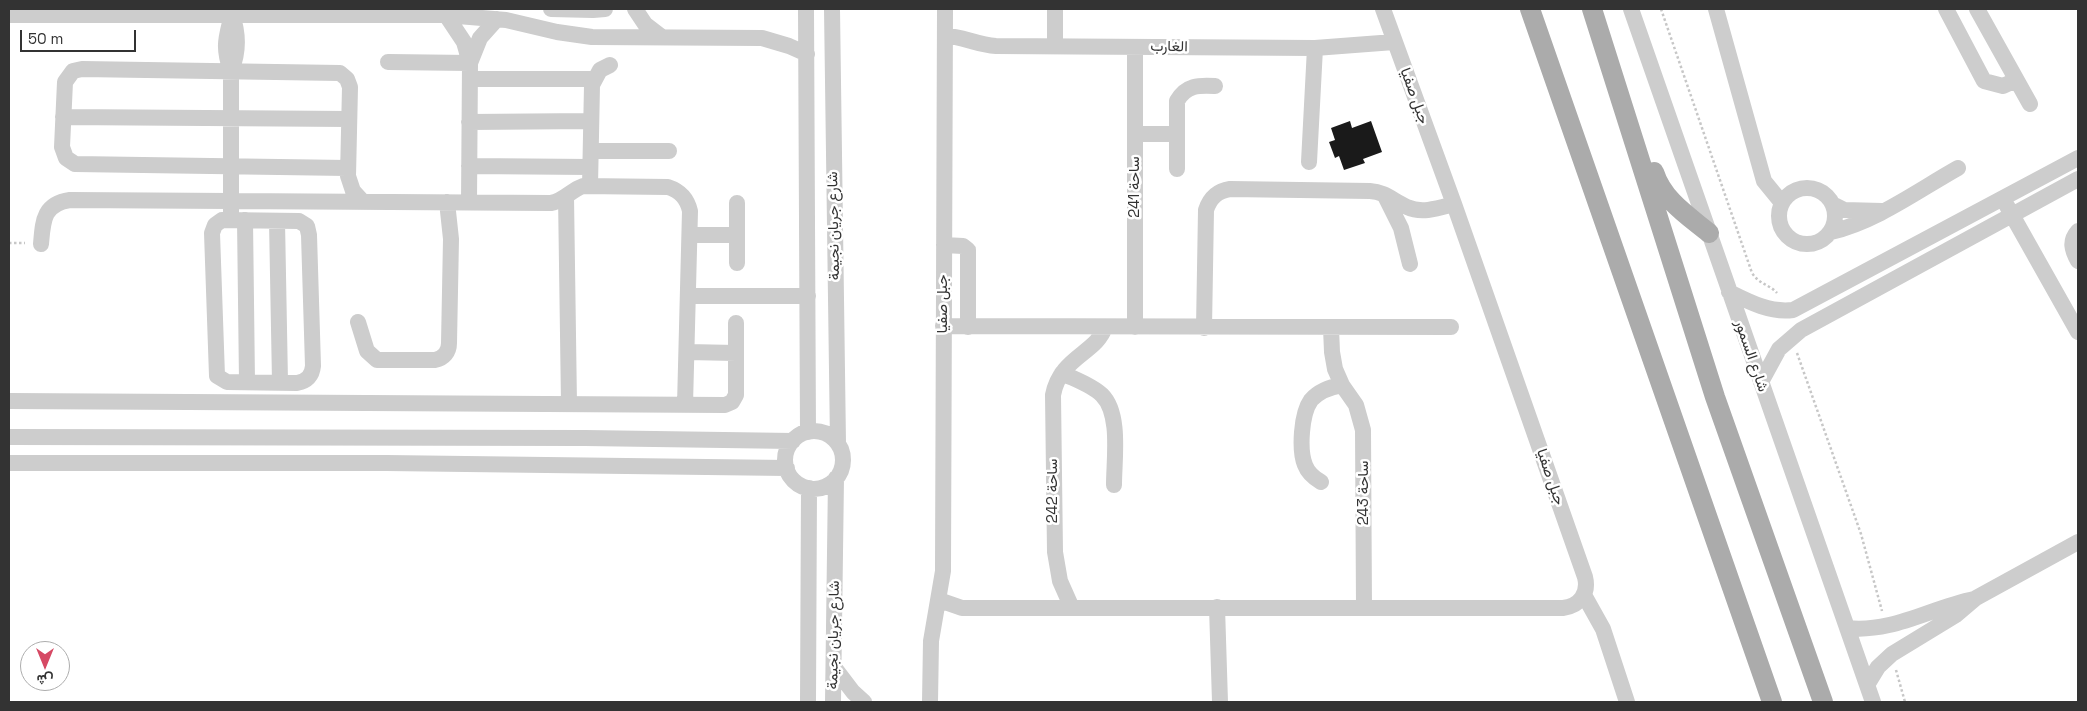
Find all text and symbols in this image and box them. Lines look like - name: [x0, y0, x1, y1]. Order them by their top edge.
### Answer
- scale bar: [22, 20, 139, 52]
- text: 50 m: [28, 29, 63, 48]
- street label: الغارب: [1150, 38, 1188, 56]
- street label: جبل صفيا: [1396, 65, 1432, 127]
- street label: ساحة 241: [1126, 156, 1144, 218]
- street label: شارع جريان نجيمة: [824, 171, 844, 281]
- street label: جبل صفيا: [934, 275, 952, 333]
- street label: شارع السمور: [1730, 318, 1772, 394]
- street label: جبل صفيا: [1532, 446, 1568, 508]
- street label: ساحة 242: [1044, 459, 1062, 523]
- street label: ساحة 243: [1355, 461, 1373, 525]
- street label: شارع جريان نجيمة: [824, 580, 844, 690]
- north arrow: [20, 641, 70, 691]
- text: ش: [37, 671, 53, 689]

